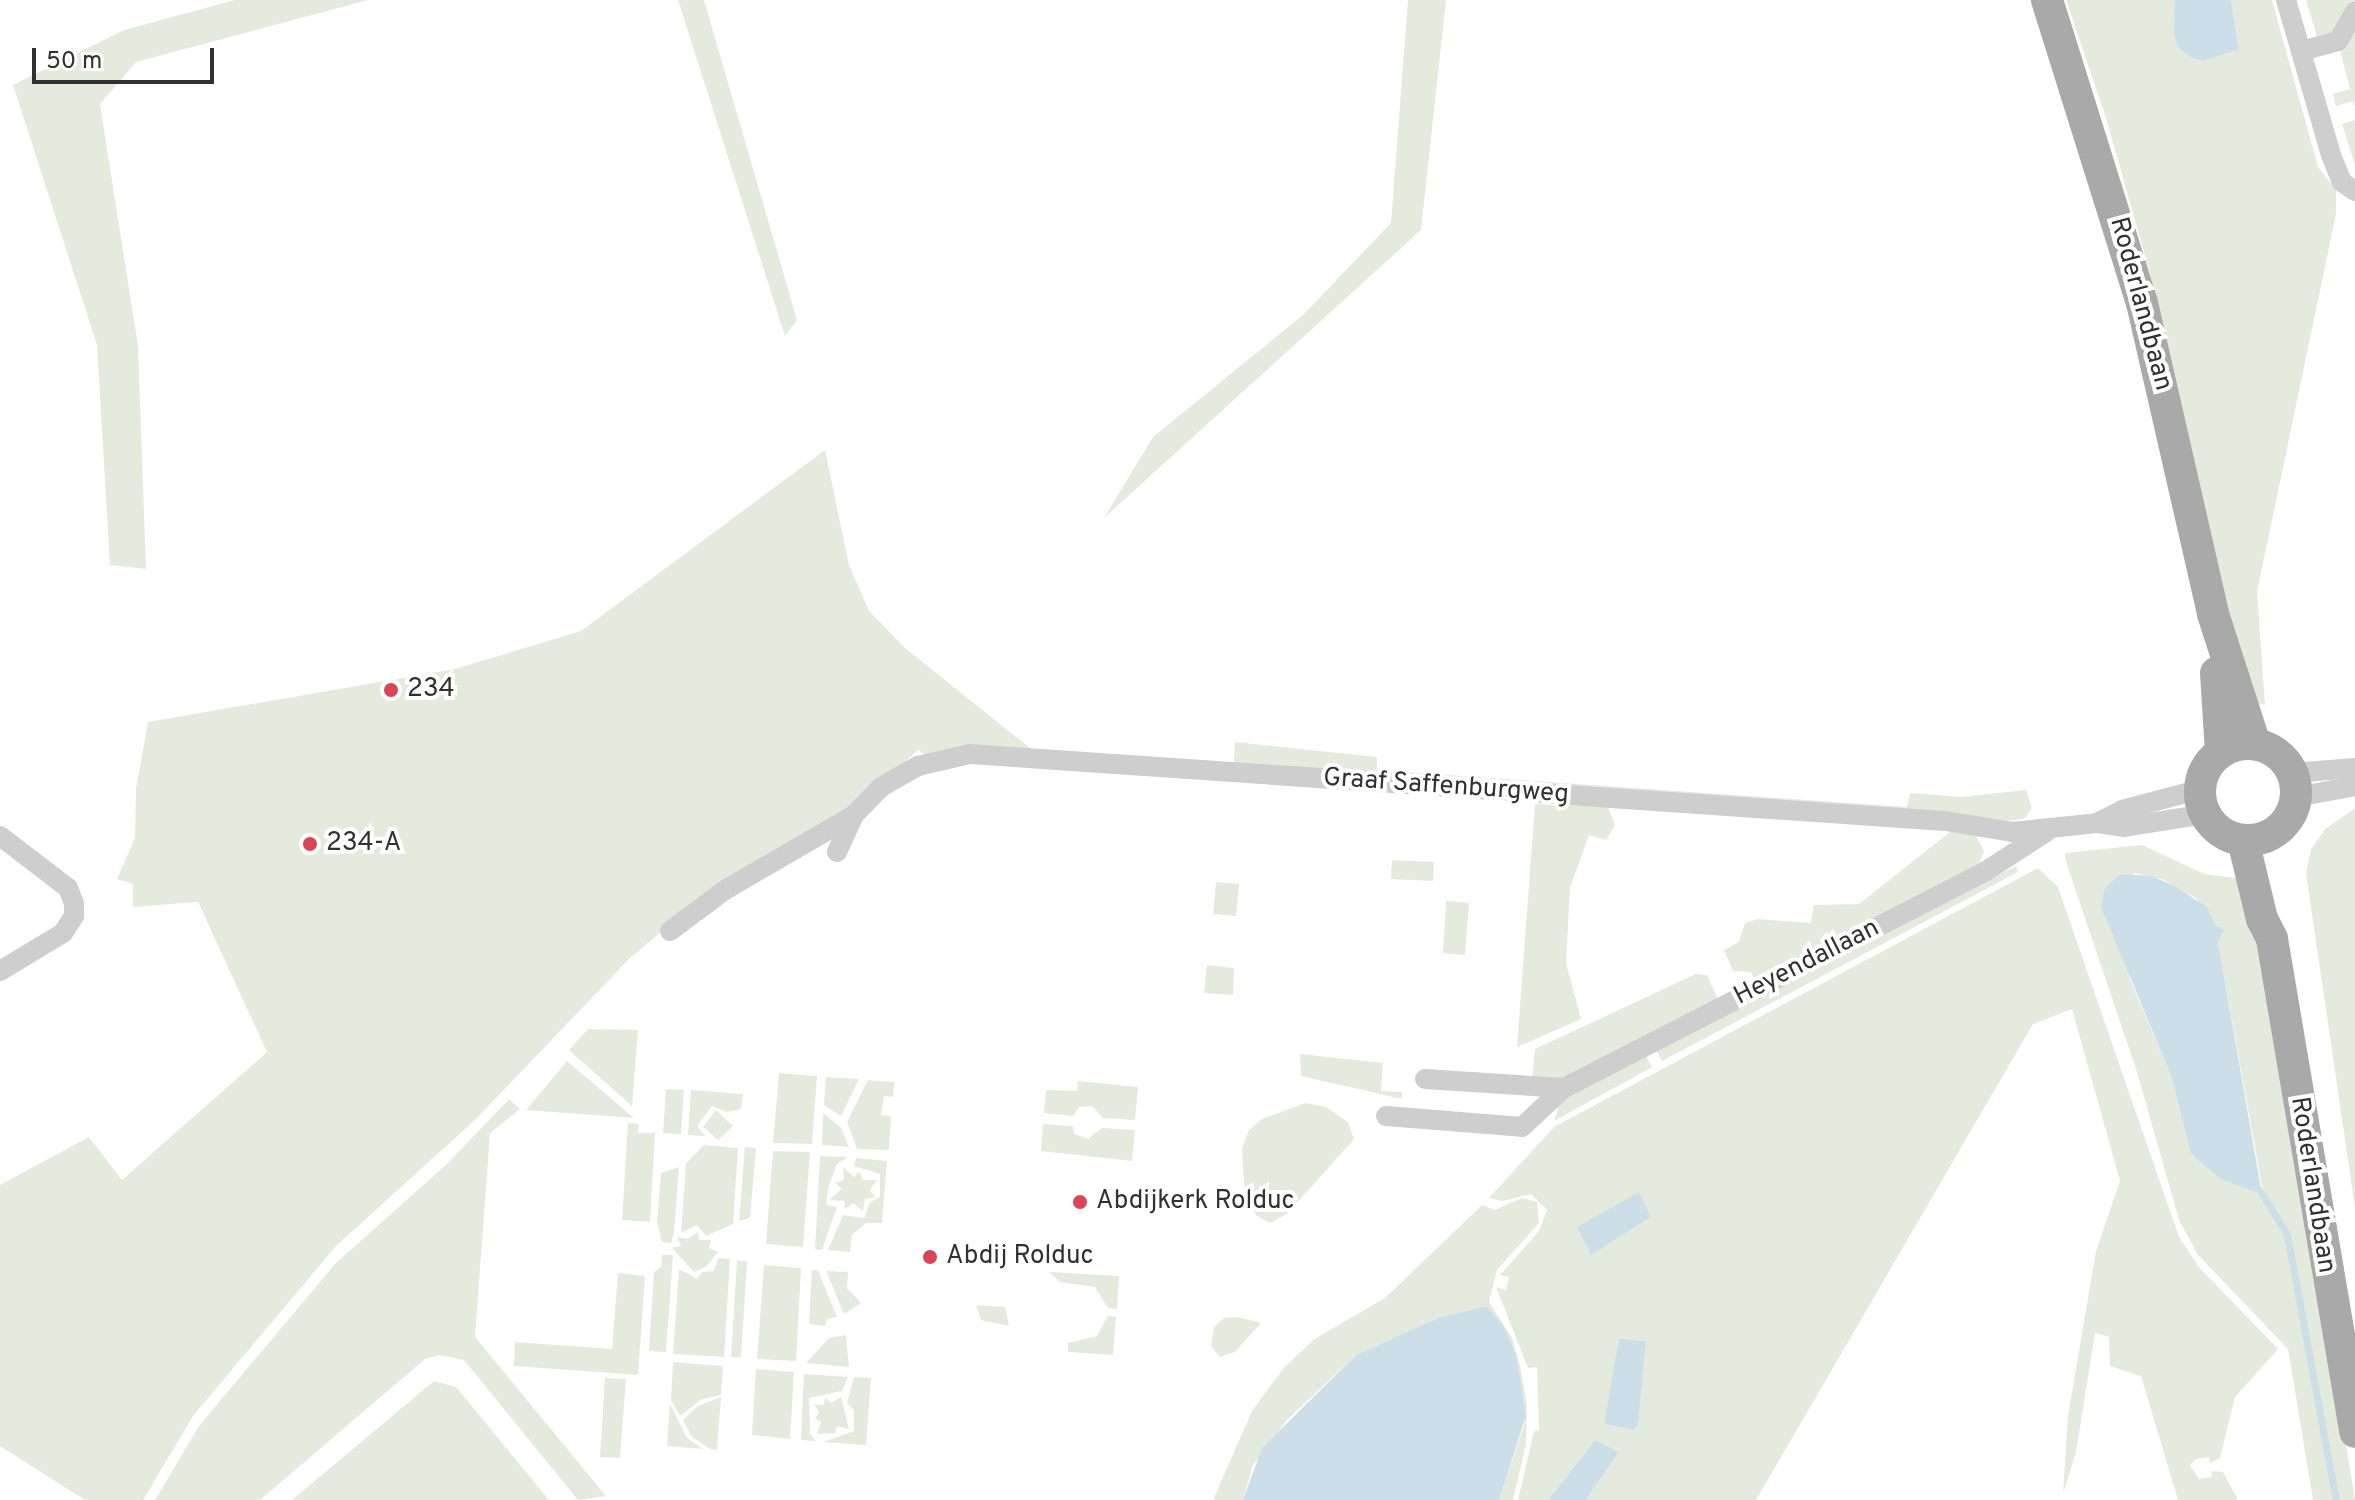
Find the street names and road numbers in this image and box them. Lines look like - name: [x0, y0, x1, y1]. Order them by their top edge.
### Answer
- street label: Roderlandbaan: [2102, 214, 2178, 394]
- street label: Graaf Saffenburgweg: [1322, 763, 1570, 811]
- street label: Heyendallaan: [1729, 913, 1885, 1013]
- street label: Roderlandbaan: [2283, 1095, 2341, 1275]

